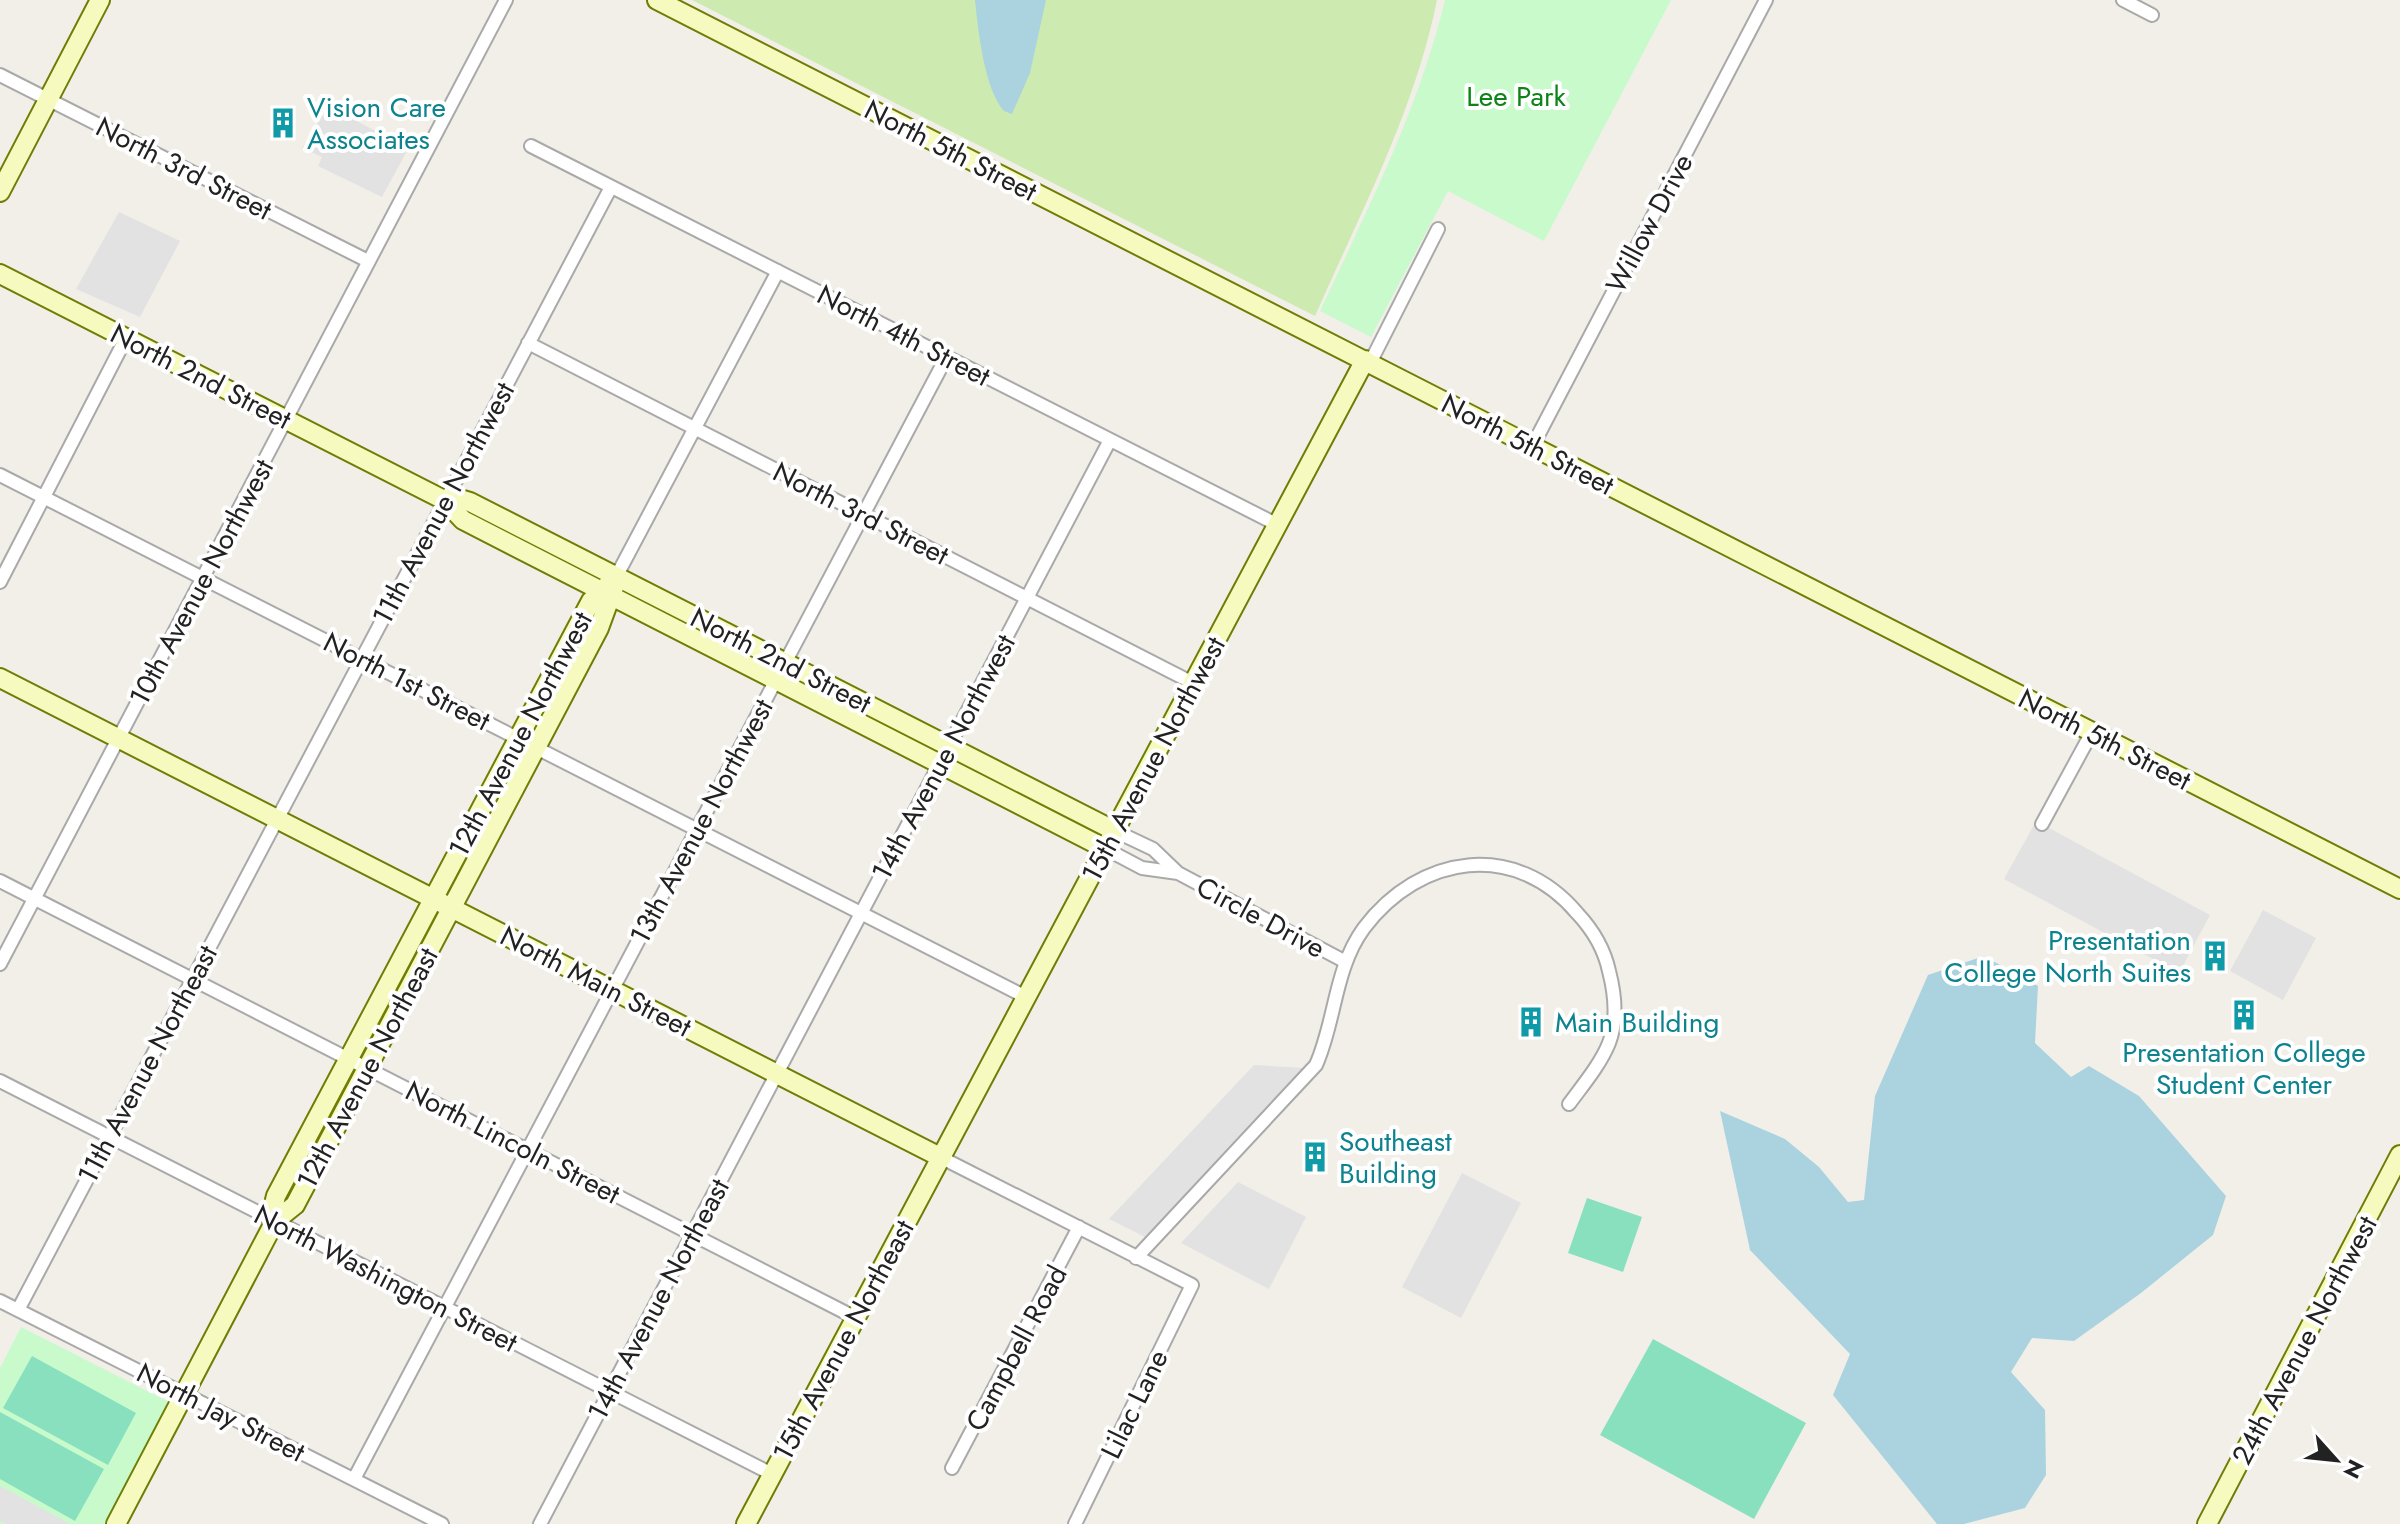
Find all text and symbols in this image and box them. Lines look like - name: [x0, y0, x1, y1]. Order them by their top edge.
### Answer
- park label: Lee Park: [1466, 76, 1567, 117]
- place label: Vision Care Associates: [307, 87, 446, 160]
- street label: North 5th Street: [857, 89, 1044, 212]
- street label: North 3rd Street: [89, 106, 279, 231]
- building icon: Vision Care Associates: [266, 106, 300, 140]
- street label: Willow Drive: [1596, 146, 1703, 300]
- street label: North 4th Street: [810, 274, 998, 397]
- street label: North 2nd Street: [103, 313, 299, 440]
- street label: 11th Avenue Northwest: [362, 374, 525, 632]
- street label: North 5th Street: [1434, 383, 1621, 506]
- street label: North 3rd Street: [766, 451, 956, 576]
- street label: 10th Avenue Northwest: [119, 452, 284, 713]
- street label: North 2nd Street: [683, 597, 879, 724]
- street label: 12th Avenue Northwest: [438, 604, 603, 864]
- street label: North 1st Street: [316, 622, 498, 741]
- street label: 14th Avenue Northwest: [861, 627, 1026, 888]
- street label: 15th Avenue Northwest: [1071, 629, 1236, 889]
- street label: North 5th Street: [2011, 678, 2198, 801]
- street label: 13th Avenue Northwest: [619, 691, 784, 951]
- street label: Circle Drive: [1189, 866, 1332, 969]
- street label: North Main Street: [493, 916, 699, 1047]
- place label: Presentation College North Suites: [1944, 920, 2191, 993]
- street label: 11th Avenue Northeast: [67, 938, 228, 1191]
- building icon: Presentation College North Suites: [2198, 939, 2232, 973]
- street label: 12th Avenue Northeast: [286, 940, 449, 1196]
- building icon: Presentation College Student Center: [2227, 998, 2261, 1032]
- place label: Main Building: [1555, 1002, 1719, 1043]
- building icon: Main Building: [1514, 1005, 1548, 1039]
- place label: Presentation College Student Center: [2122, 1032, 2366, 1105]
- street label: North Lincoln Street: [398, 1071, 627, 1214]
- place label: Southeast Building: [1339, 1121, 1452, 1194]
- building icon: Southeast Building: [1298, 1140, 1332, 1174]
- street label: 14th Avenue Northeast: [577, 1171, 740, 1427]
- street label: North Washington Street: [247, 1194, 525, 1363]
- street label: 24th Avenue Northwest: [2224, 1210, 2384, 1470]
- street label: 15th Avenue Northeast: [762, 1212, 925, 1468]
- street label: Campbell Road: [955, 1258, 1077, 1438]
- street label: Lilac Lane: [1090, 1343, 1178, 1466]
- street label: North Jay Street: [129, 1352, 312, 1473]
- north arrow: [2296, 1420, 2376, 1500]

